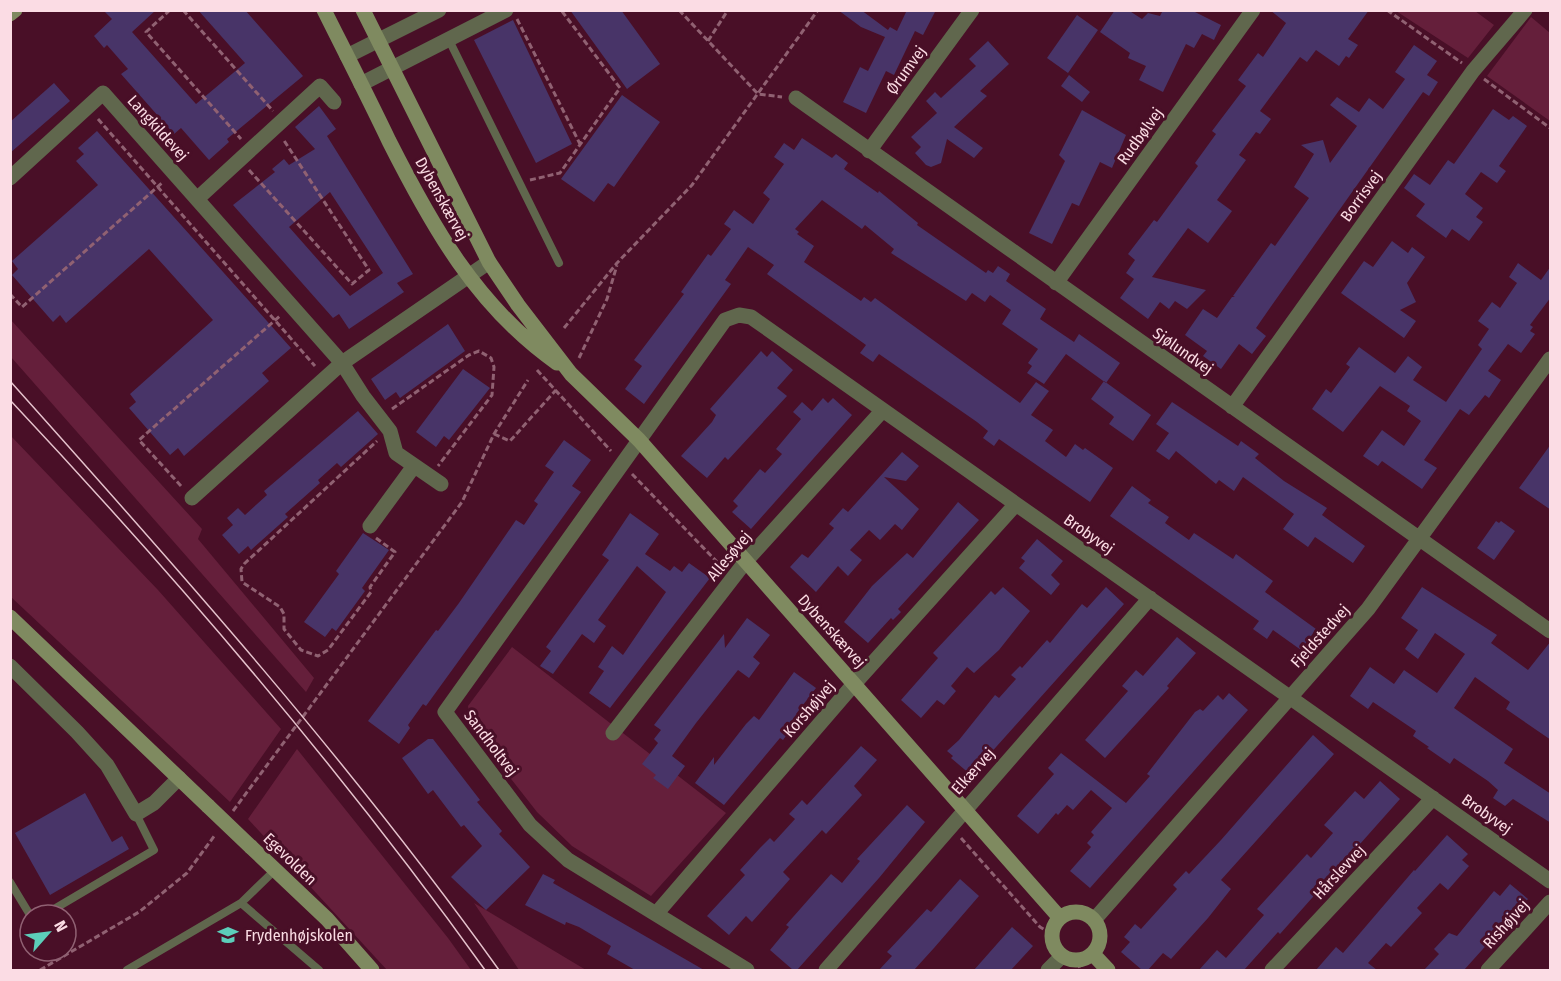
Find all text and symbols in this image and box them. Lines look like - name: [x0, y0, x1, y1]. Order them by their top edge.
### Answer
- street label: Ørumvej: [882, 42, 930, 98]
- street label: Langkildevej: [124, 91, 192, 165]
- street label: Rudbølvej: [1113, 104, 1167, 168]
- street label: Dybenskærvej: [411, 154, 473, 244]
- street label: Borrisvej: [1336, 167, 1386, 225]
- street label: Sjølundvej: [1149, 323, 1217, 379]
- street label: Brobyvej: [1060, 510, 1118, 558]
- street label: Allesøvej: [703, 527, 755, 585]
- street label: Dybenskærvej: [794, 590, 870, 672]
- street label: Fjeldstedvej: [1287, 600, 1353, 672]
- street label: Korshøjvej: [779, 677, 839, 741]
- street label: Sandholtvej: [460, 706, 522, 780]
- street label: Elkærvej: [947, 744, 999, 798]
- street label: Brobyvej: [1458, 790, 1516, 838]
- street label: Egevolden: [259, 829, 321, 889]
- street label: Hårslevvej: [1309, 841, 1369, 903]
- street label: Rishøjvej: [1479, 896, 1533, 952]
- north arrow: [18, 903, 78, 963]
- text: N: [50, 917, 71, 935]
- school or university icon: Frydenhøjskolen: [216, 923, 240, 947]
- place label: Frydenhøjskolen: [245, 926, 353, 945]

